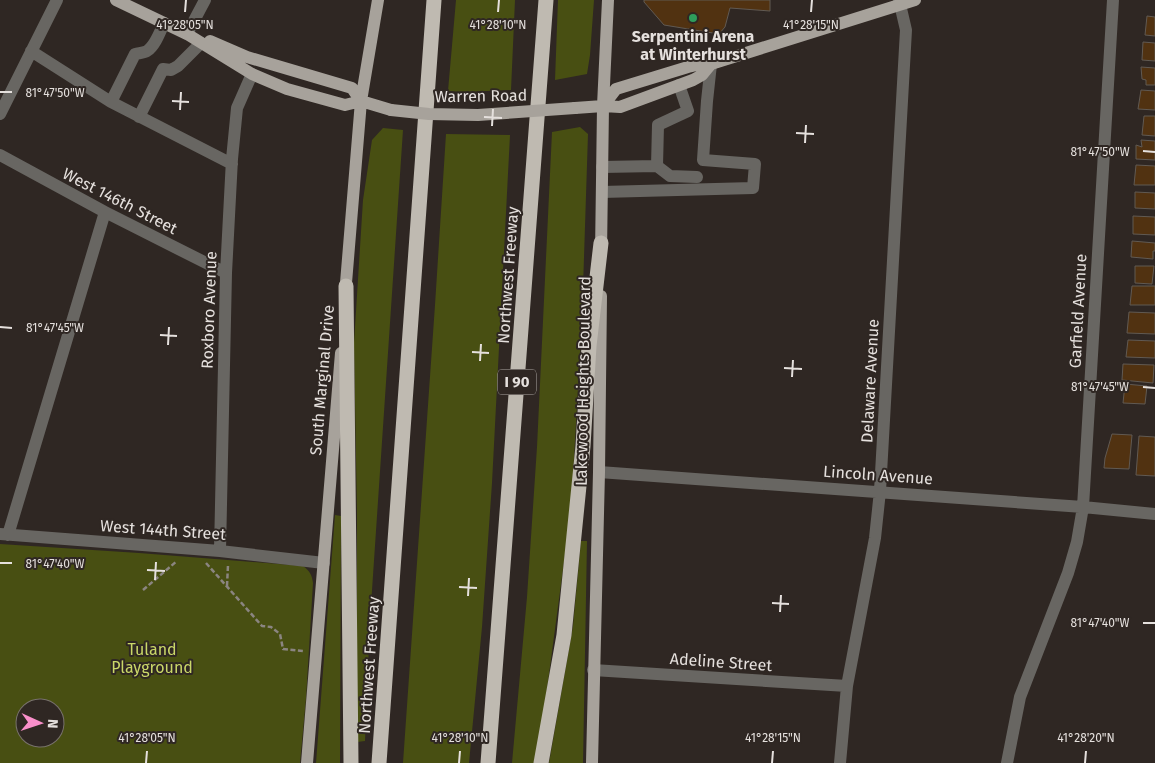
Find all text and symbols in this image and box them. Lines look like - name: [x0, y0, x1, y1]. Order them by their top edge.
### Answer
- marker: Serpentini Arena at Winterhurst: [687, 12, 699, 24]
- text: 41°28'05"N: [156, 18, 214, 32]
- text: 41°28'10"N: [470, 18, 526, 32]
- text: 41°28'15"N: [783, 18, 839, 32]
- place label: Serpentini Arena at Winterhurst: [632, 27, 754, 64]
- text: 81°47'50"W: [25, 86, 85, 100]
- street label: Warren Road: [435, 86, 527, 106]
- text: 81°47'50"W: [1070, 145, 1130, 159]
- street label: West 146th Street: [60, 164, 181, 238]
- street label: Northwest Freeway: [494, 206, 522, 344]
- street label: Roxboro Avenue: [197, 251, 221, 369]
- street label: Garfield Avenue: [1066, 253, 1090, 369]
- street label: Lakewood Heights Boulevard: [572, 276, 594, 486]
- street label: South Marginal Drive: [306, 304, 338, 456]
- street label: Delaware Avenue: [857, 319, 883, 443]
- text: 81°47'45"W: [26, 321, 84, 335]
- road number: I 90: [498, 370, 536, 394]
- text: 81°47'45"W: [1071, 380, 1129, 394]
- street label: Lincoln Avenue: [823, 462, 933, 488]
- street label: West 144th Street: [99, 516, 227, 544]
- text: 81°47'40"W: [25, 557, 85, 571]
- street label: Northwest Freeway: [355, 596, 383, 734]
- text: 81°47'40"W: [1070, 616, 1130, 630]
- park label: Tuland Playground: [111, 640, 193, 677]
- street label: Adeline Street: [669, 649, 773, 675]
- north arrow: [15, 698, 65, 748]
- text: N: [44, 719, 61, 729]
- text: 41°28'05"N: [118, 731, 176, 745]
- text: 41°28'10"N: [432, 731, 488, 745]
- text: 41°28'15"N: [745, 731, 801, 745]
- text: 41°28'20"N: [1057, 731, 1115, 745]

